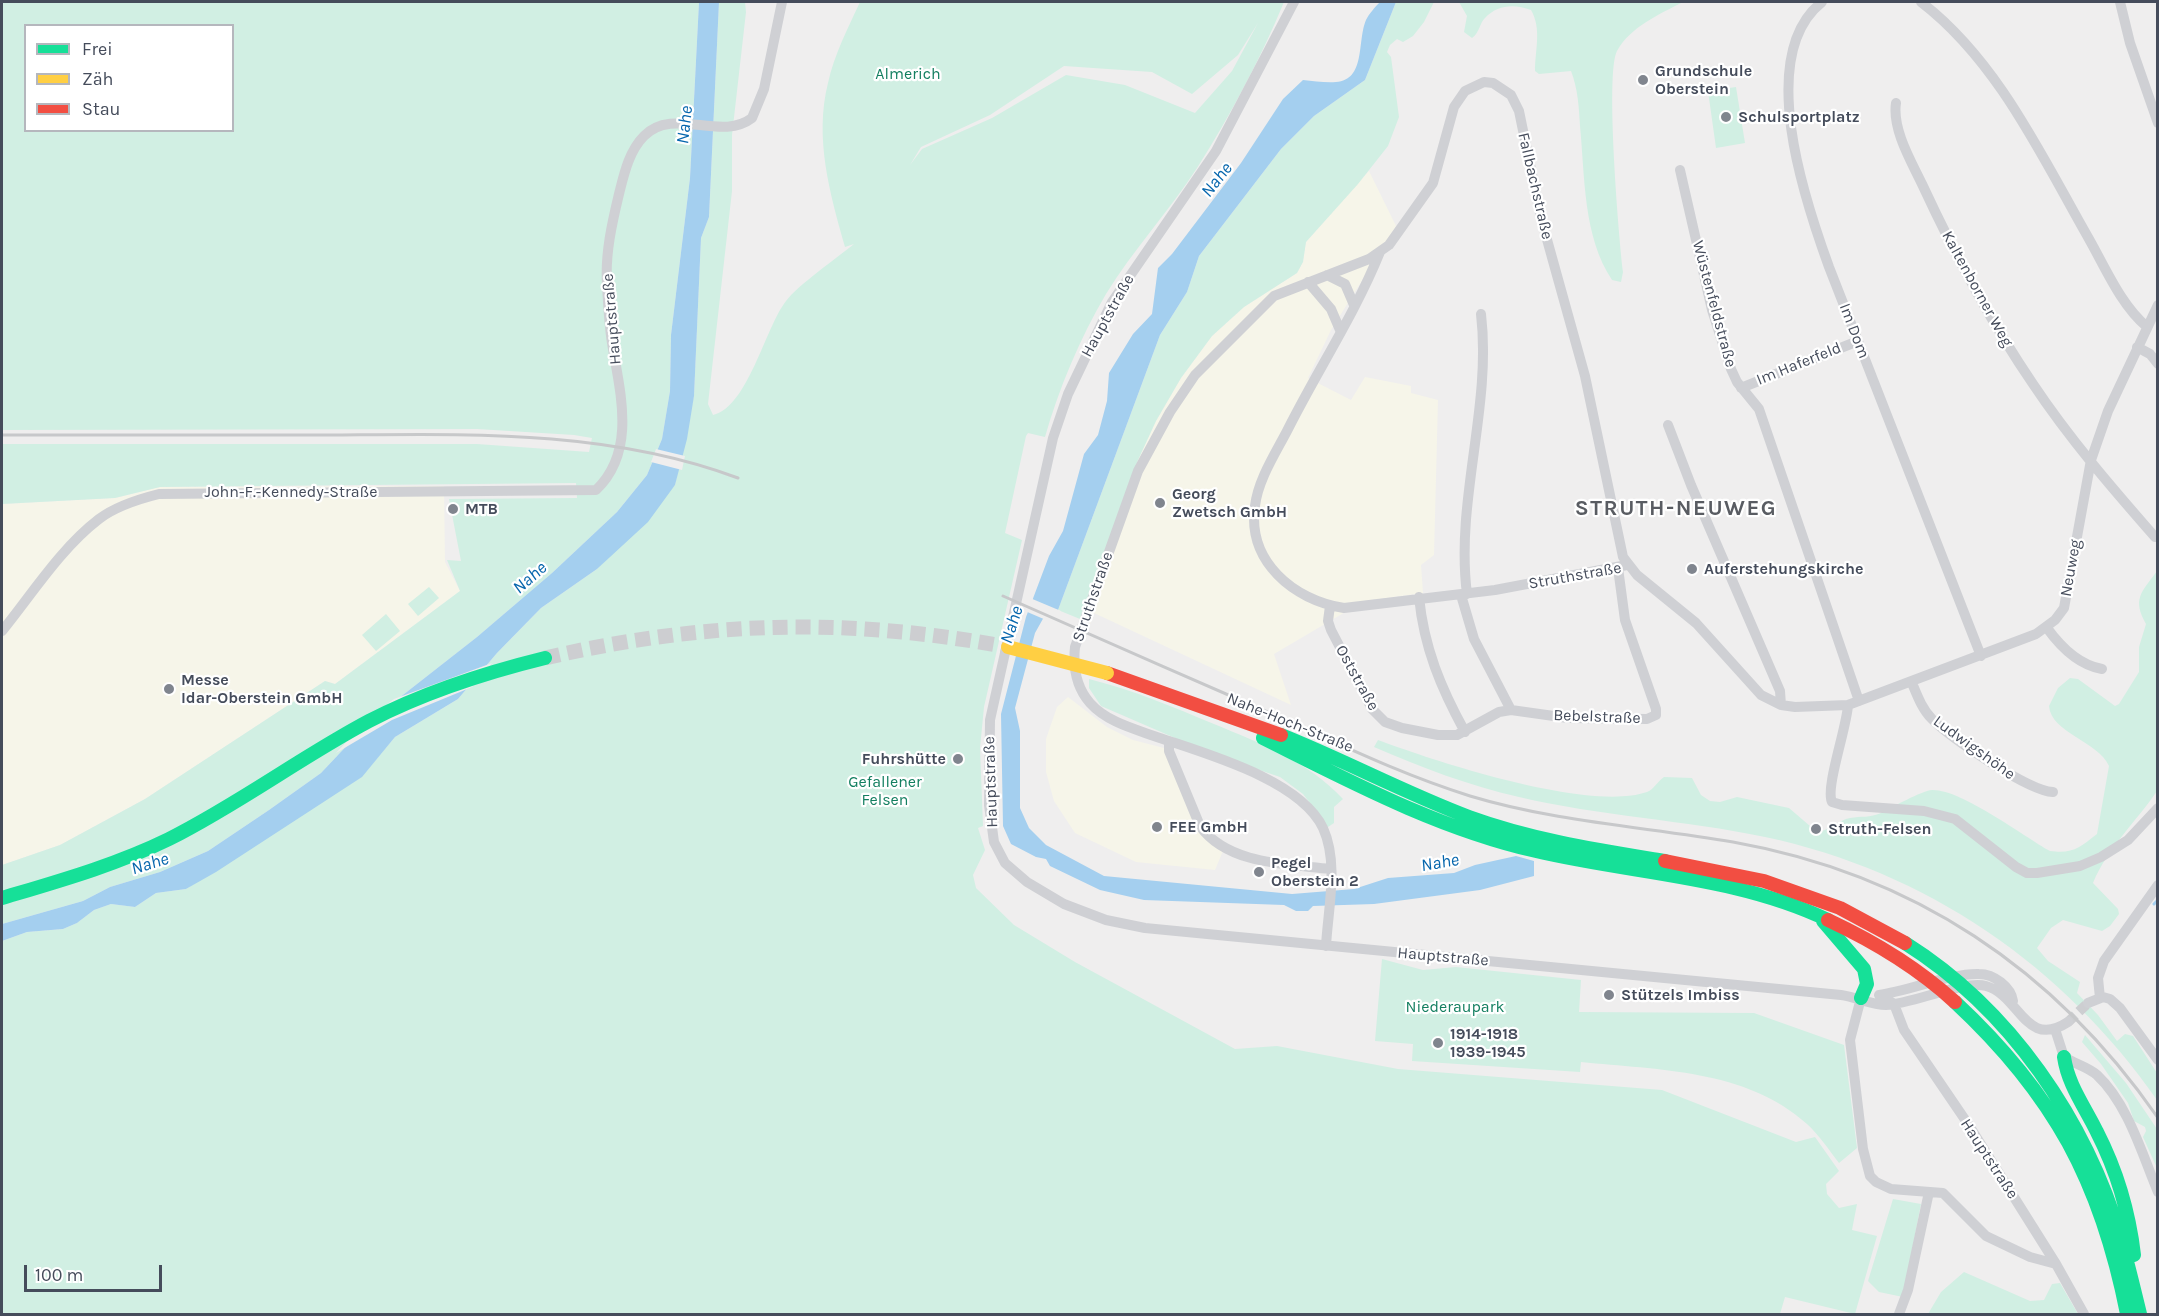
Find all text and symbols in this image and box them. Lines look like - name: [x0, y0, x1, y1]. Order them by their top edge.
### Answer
- legend: [24, 24, 234, 132]
- text: Frei: [82, 38, 113, 60]
- place label: Grundschule Oberstein: [1655, 61, 1752, 99]
- park label: Almerich: [875, 64, 941, 84]
- text: Zäh: [82, 68, 113, 90]
- marker: Grundschule Oberstein: [1636, 73, 1650, 87]
- text: Stau: [82, 98, 120, 120]
- water label: Nahe: [672, 105, 698, 145]
- place label: Schulsportplatz: [1738, 107, 1860, 127]
- marker: Schulsportplatz: [1719, 110, 1733, 124]
- street label: Fallbachstraße: [1513, 131, 1557, 241]
- water label: Nahe: [1197, 158, 1237, 202]
- street label: Kaltenborner Weg: [1937, 228, 2017, 350]
- street label: Wüstenfeldstraße: [1688, 238, 1740, 370]
- street label: Hauptstraße: [1077, 271, 1139, 361]
- street label: Hauptstraße: [598, 273, 626, 365]
- street label: Im Dom: [1835, 301, 1873, 361]
- street label: Im Haferfeld: [1754, 338, 1844, 390]
- street label: John-F.-Kennedy-Straße: [204, 482, 378, 502]
- place label: Georg Zwetsch GmbH: [1172, 484, 1287, 522]
- marker: Georg Zwetsch GmbH: [1153, 496, 1167, 510]
- district label: STRUTH-NEUWEG: [1575, 496, 1777, 522]
- place label: MTB: [465, 499, 498, 519]
- marker: MTB: [446, 502, 460, 516]
- street label: Neuweg: [2057, 538, 2085, 598]
- street label: Struthstraße: [1069, 549, 1117, 645]
- water label: Nahe: [508, 557, 552, 599]
- street label: Struthstraße: [1527, 558, 1623, 594]
- place label: Auferstehungskirche: [1704, 559, 1864, 579]
- marker: Auferstehungskirche: [1685, 562, 1699, 576]
- water label: Nahe: [996, 603, 1028, 647]
- street label: Oststraße: [1331, 642, 1383, 714]
- place label: Messe Idar-Oberstein GmbH: [181, 670, 342, 708]
- marker: Messe Idar-Oberstein GmbH: [162, 682, 176, 696]
- street label: Nahe-Hoch-Straße: [1224, 689, 1356, 757]
- street label: Bebelstraße: [1553, 706, 1641, 728]
- street label: Ludwigshöhe: [1929, 712, 2019, 784]
- street label: Hauptstraße: [980, 736, 1002, 828]
- place label: Fuhrshütte: [862, 749, 946, 769]
- marker: Fuhrshütte: [951, 752, 965, 766]
- park label: Gefallener Felsen: [848, 772, 922, 810]
- place label: FEE GmbH: [1169, 817, 1248, 837]
- place label: Struth-Felsen: [1828, 819, 1932, 839]
- marker: FEE GmbH: [1150, 820, 1164, 834]
- marker: Struth-Felsen: [1809, 822, 1823, 836]
- water label: Nahe: [129, 848, 171, 880]
- water label: Nahe: [1419, 849, 1461, 877]
- place label: Pegel Oberstein 2: [1271, 853, 1359, 891]
- marker: Pegel Oberstein 2: [1252, 865, 1266, 879]
- street label: Hauptstraße: [1397, 943, 1489, 971]
- place label: Stützels Imbiss: [1621, 985, 1740, 1005]
- marker: Stützels Imbiss: [1602, 988, 1616, 1002]
- park label: Niederaupark: [1406, 997, 1504, 1017]
- place label: 1914-1918 1939-1945: [1450, 1024, 1525, 1062]
- marker: 1914-1918 1939-1945: [1431, 1036, 1445, 1050]
- street label: Hauptstraße: [1956, 1115, 2022, 1203]
- scale bar: [27, 1253, 165, 1291]
- text: 100 m: [35, 1264, 83, 1286]

